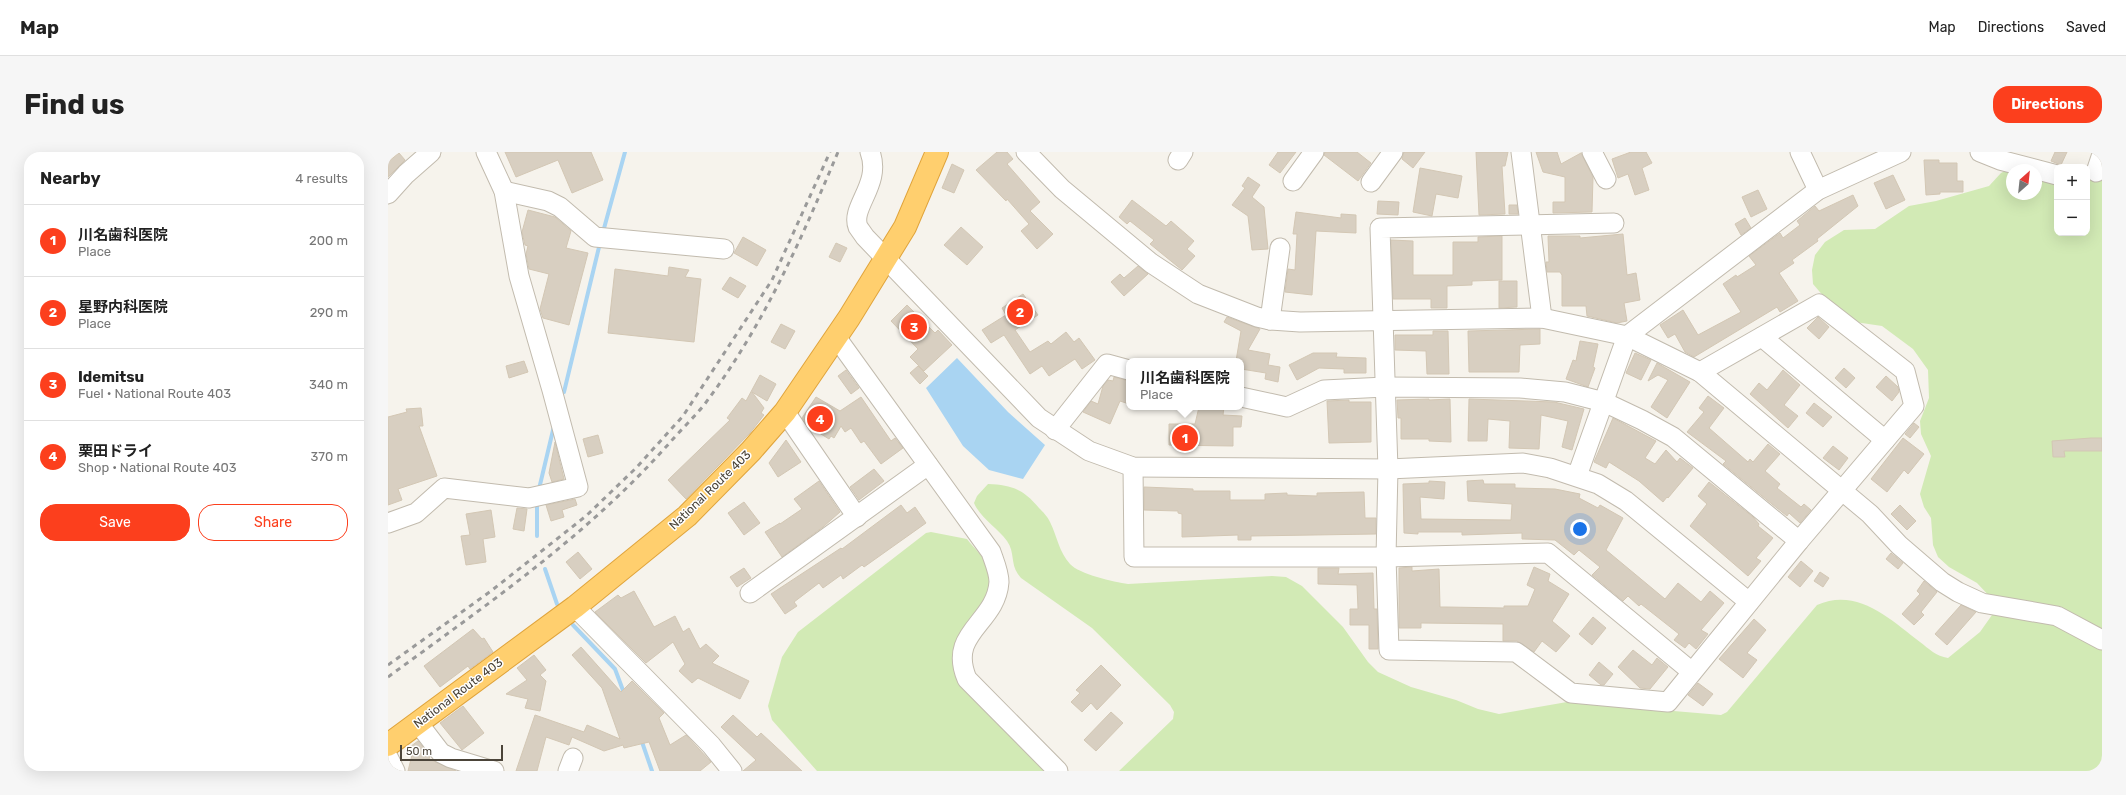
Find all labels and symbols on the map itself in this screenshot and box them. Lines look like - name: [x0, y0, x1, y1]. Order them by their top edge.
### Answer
- north arrow: [2006, 164, 2042, 200]
- pin: 2: [1007, 297, 1033, 327]
- pin: 3: [901, 312, 927, 342]
- pin: 4: [807, 404, 833, 434]
- pin: 1: [1172, 423, 1198, 453]
- street label: National Route 403: [666, 448, 754, 532]
- your location: [1570, 519, 1590, 539]
- street label: National Route 403: [411, 655, 505, 731]
- scale bar: [400, 743, 503, 762]

